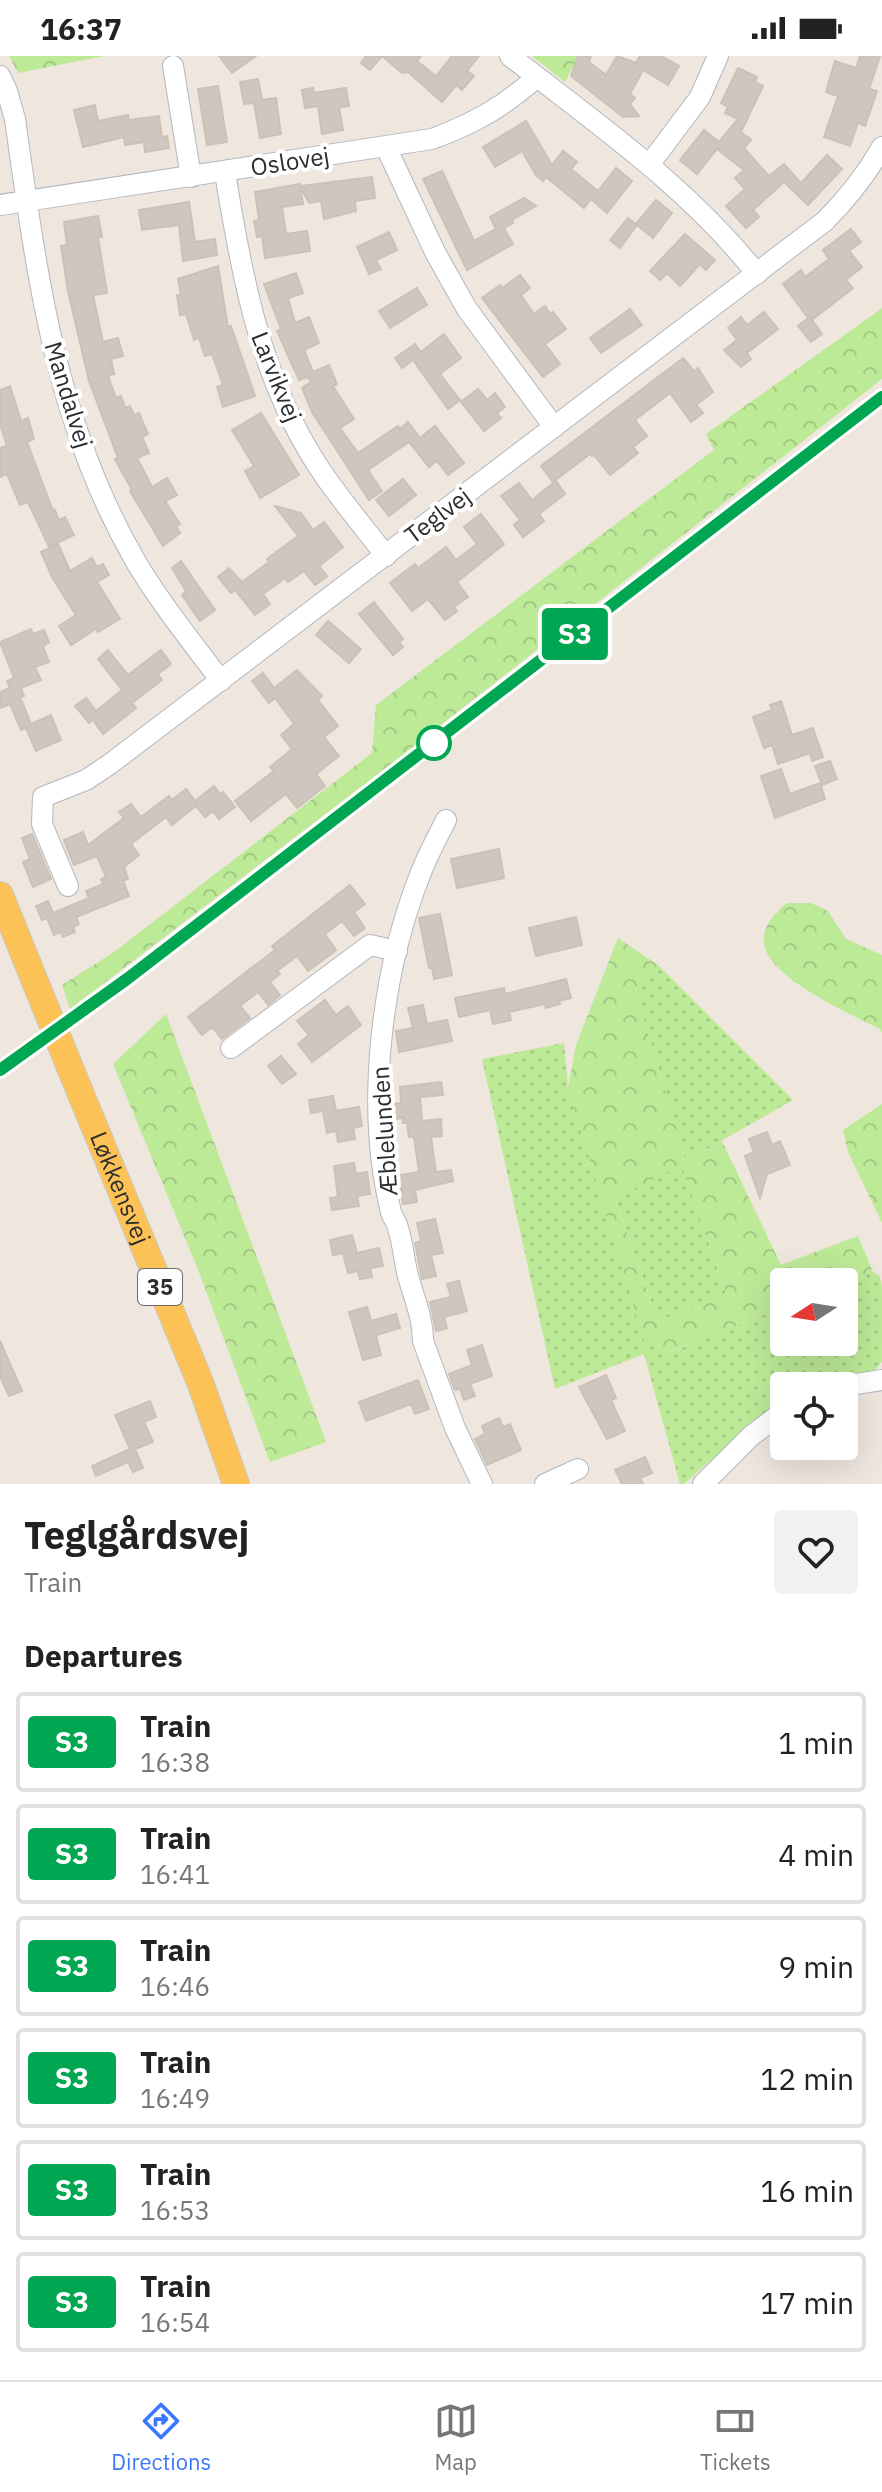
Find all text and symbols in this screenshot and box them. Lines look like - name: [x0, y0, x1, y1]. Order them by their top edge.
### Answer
- text: 16:37: [40, 9, 122, 48]
- street label: Oslovej: [248, 139, 331, 183]
- street label: Larvikvej: [244, 327, 310, 427]
- street label: Mandalvej: [38, 338, 100, 452]
- street label: Teglvej: [398, 480, 477, 551]
- line badge: S3: [539, 608, 611, 660]
- text: S3: [558, 615, 592, 652]
- unlabelled marker: [417, 726, 451, 760]
- street label: Æblelunden: [364, 1065, 404, 1197]
- street label: Løkkensvej: [83, 1126, 158, 1249]
- north arrow: [770, 1268, 858, 1356]
- map controls: [770, 1268, 858, 1460]
- road number: 35: [138, 1269, 182, 1305]
- button: locate: [770, 1372, 858, 1460]
- text: Teglgårdsvej: [24, 1510, 249, 1559]
- button: heart: [774, 1510, 858, 1594]
- text: Train: [24, 1565, 82, 1599]
- text: Departures: [24, 1636, 183, 1675]
- text: Train: [140, 1706, 211, 1745]
- text: S3: [55, 1723, 89, 1760]
- text: 1 min: [778, 1723, 854, 1762]
- text: 16:38: [140, 1745, 210, 1779]
- text: Train: [140, 1818, 211, 1857]
- text: S3: [55, 1835, 89, 1872]
- text: 4 min: [778, 1835, 854, 1874]
- text: 16:41: [140, 1857, 210, 1891]
- text: Train: [140, 1930, 211, 1969]
- text: S3: [55, 1947, 89, 1984]
- text: 9 min: [778, 1947, 854, 1986]
- text: 16:46: [140, 1969, 210, 2003]
- text: Train: [140, 2042, 211, 2081]
- text: S3: [55, 2059, 89, 2096]
- text: 12 min: [760, 2059, 854, 2098]
- text: 16:49: [140, 2081, 210, 2115]
- text: Train: [140, 2154, 211, 2193]
- text: S3: [55, 2171, 89, 2208]
- text: 16 min: [760, 2171, 854, 2210]
- text: 16:53: [140, 2193, 210, 2227]
- text: Train: [140, 2266, 211, 2305]
- text: S3: [55, 2283, 89, 2320]
- text: 17 min: [760, 2283, 854, 2322]
- text: 16:54: [140, 2305, 210, 2339]
- tab: Directions: [111, 2399, 211, 2476]
- tab: Map: [434, 2399, 478, 2476]
- tab: Tickets: [700, 2399, 771, 2476]

